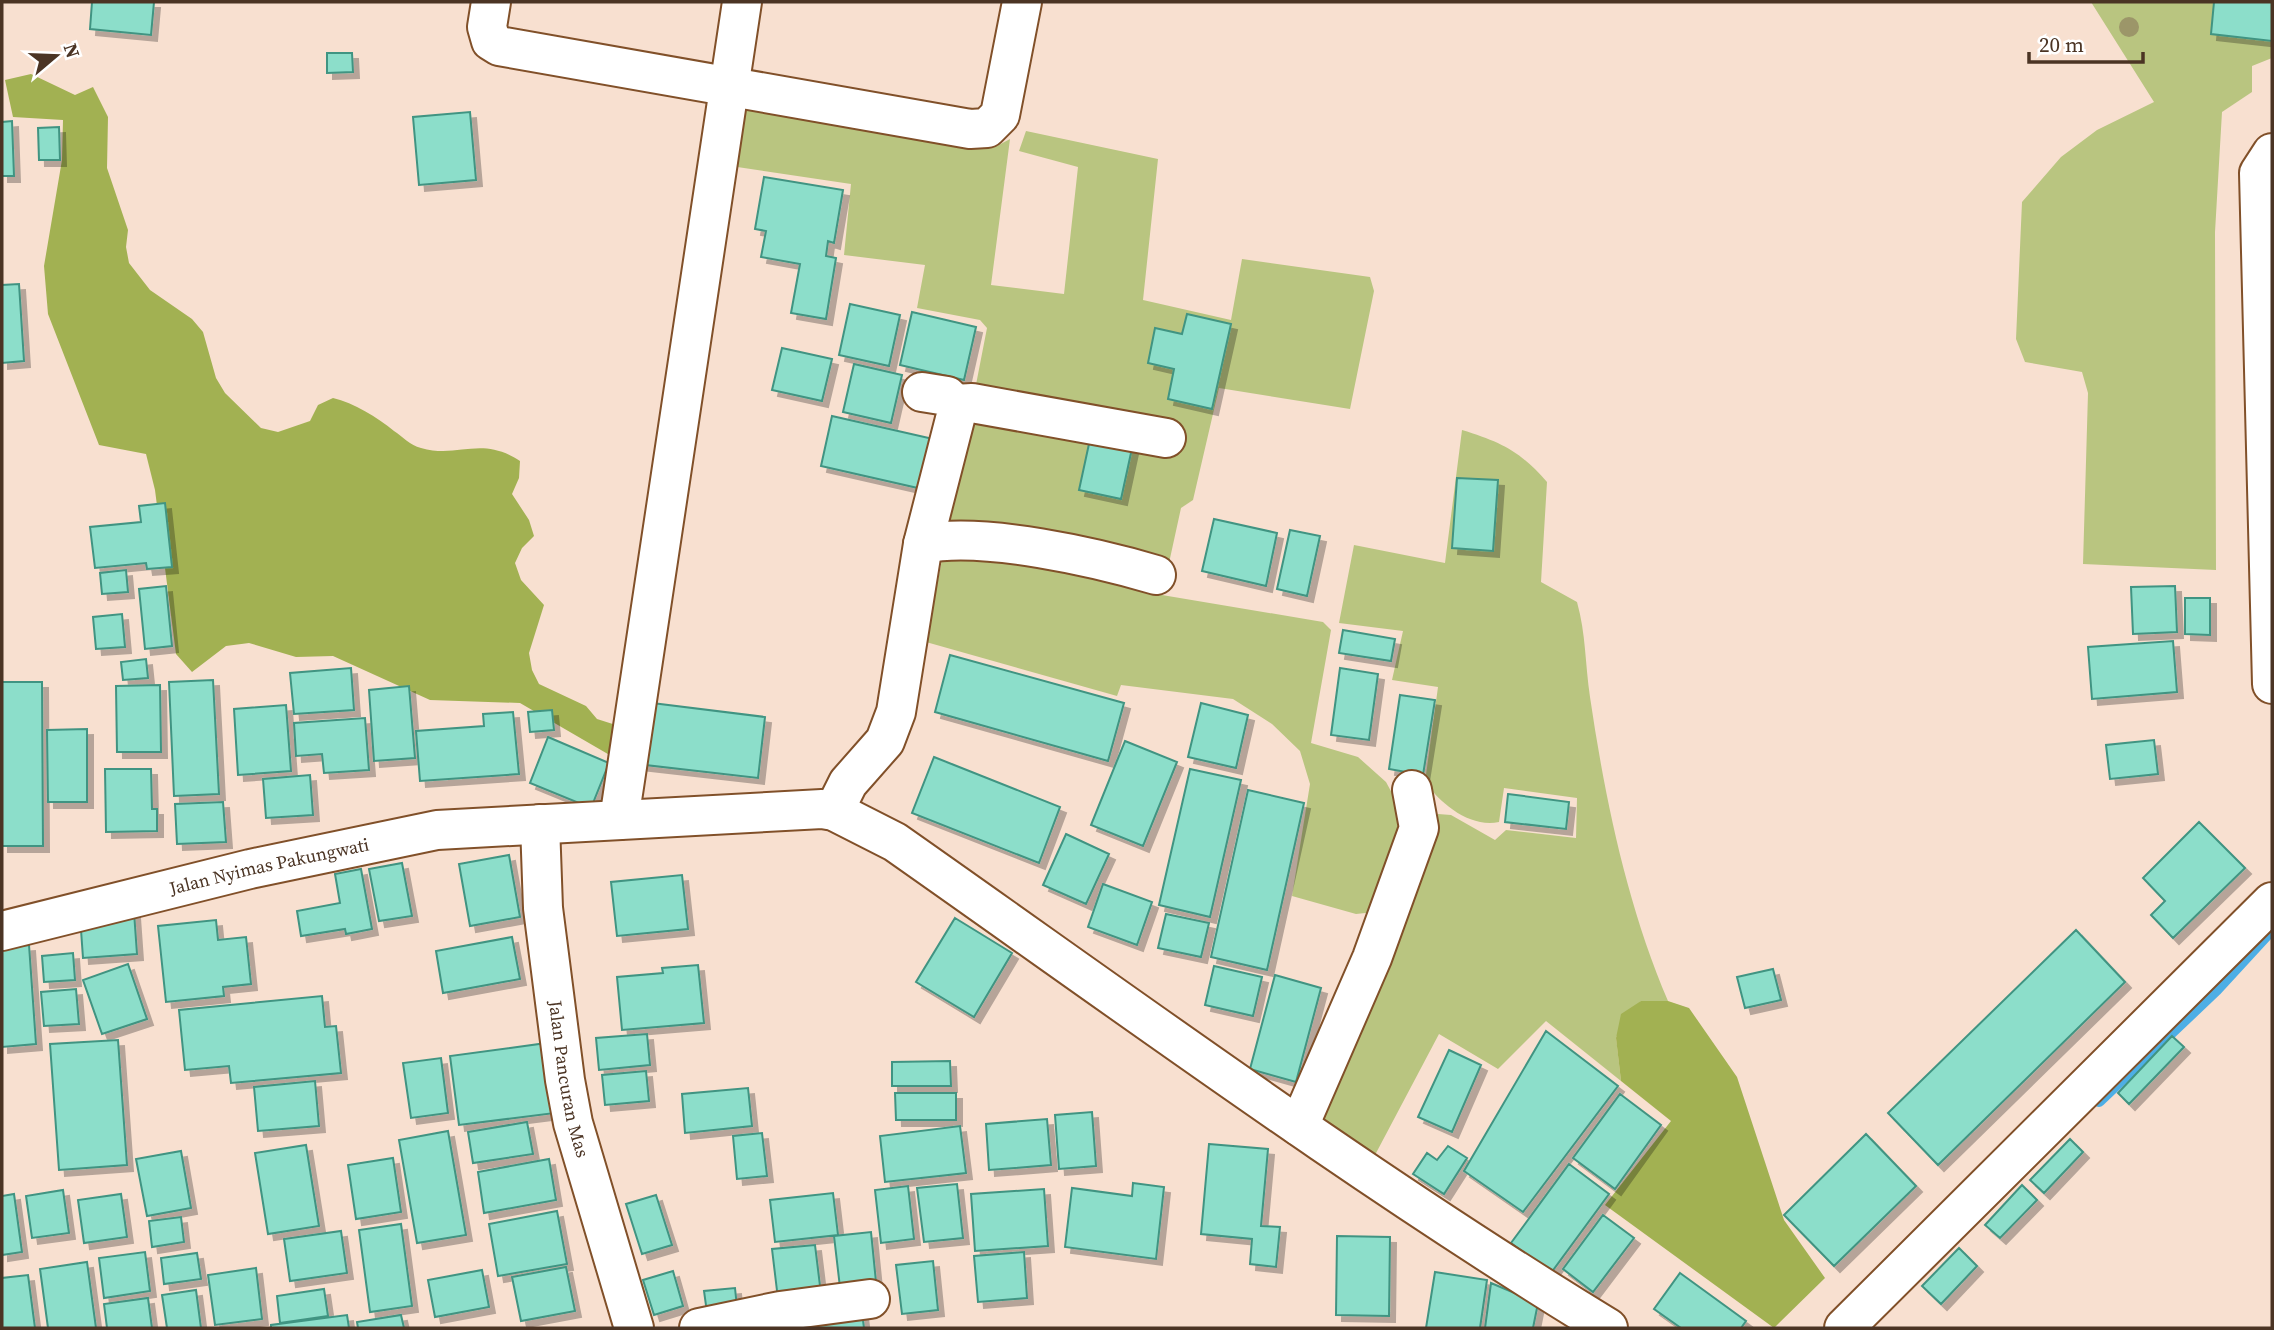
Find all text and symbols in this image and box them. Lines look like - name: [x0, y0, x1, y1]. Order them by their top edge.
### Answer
- north arrow: [21, 21, 91, 91]
- scale bar: [2029, 21, 2143, 65]
- text: 20 m: [2039, 30, 2084, 59]
- text: N: [58, 40, 87, 61]
- street label: Jalan Nyimas Pakungwati: [166, 831, 371, 901]
- street label: Jalan Pancuran Mas: [543, 998, 596, 1161]

